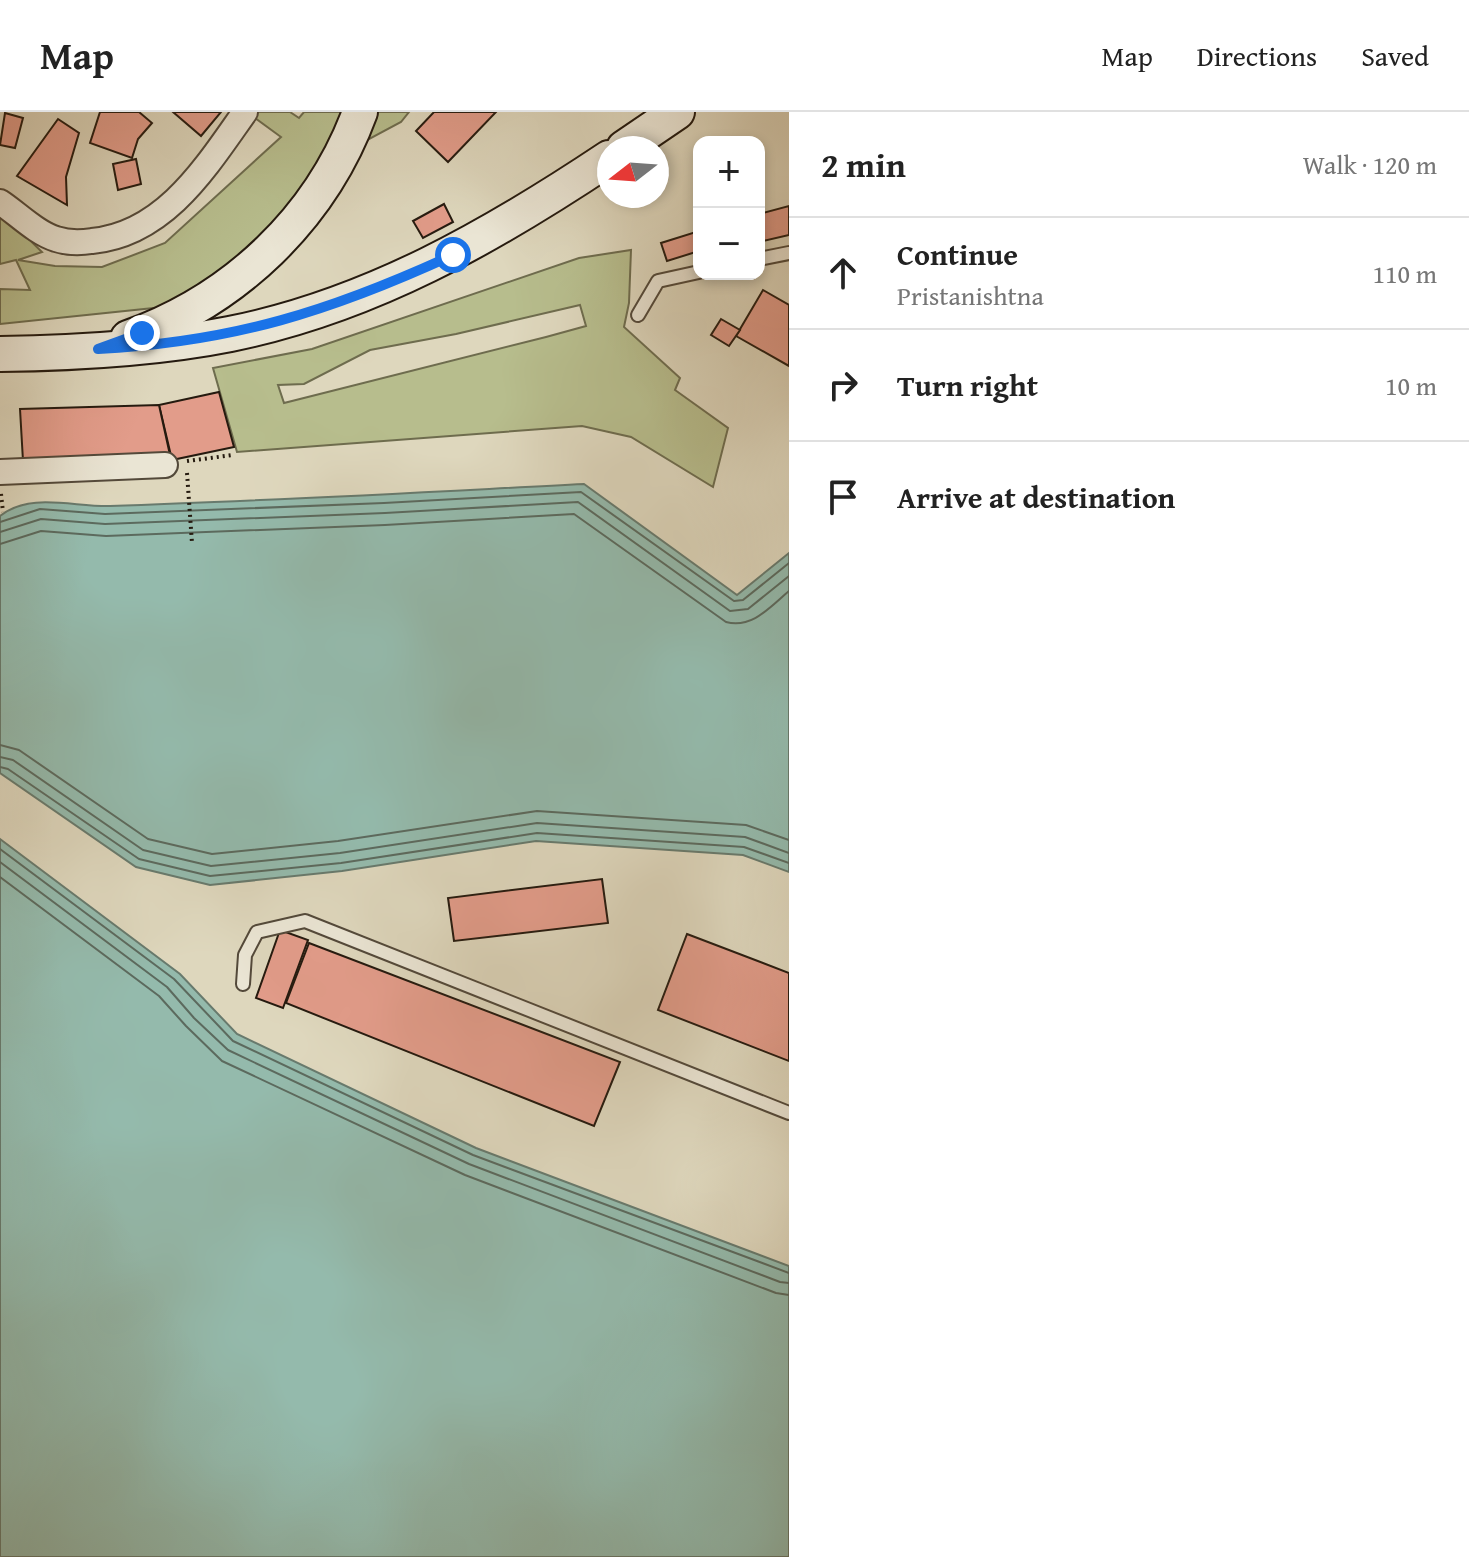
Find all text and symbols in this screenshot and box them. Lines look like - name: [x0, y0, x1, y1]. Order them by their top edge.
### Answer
- text: Map: [40, 27, 114, 83]
- text: Map: [1101, 35, 1153, 76]
- text: Directions: [1197, 35, 1317, 76]
- text: Saved: [1361, 35, 1429, 76]
- north arrow: [597, 136, 669, 208]
- map controls: [693, 136, 765, 280]
- button: +: [693, 136, 765, 208]
- text: 2 min: [821, 140, 906, 189]
- text: Walk · 120 m: [1303, 145, 1437, 184]
- button: −: [693, 208, 765, 280]
- text: Continue: [897, 232, 1018, 276]
- route start: [435, 237, 471, 273]
- icon: ahead: [821, 251, 865, 295]
- text: 110 m: [1372, 254, 1437, 293]
- text: Pristanishtna: [897, 276, 1044, 315]
- route end: [124, 315, 160, 351]
- icon: right: [821, 363, 865, 407]
- text: Turn right: [897, 363, 1038, 407]
- text: 10 m: [1385, 366, 1437, 405]
- icon: arrive: [821, 475, 865, 519]
- text: Arrive at destination: [897, 475, 1175, 519]

